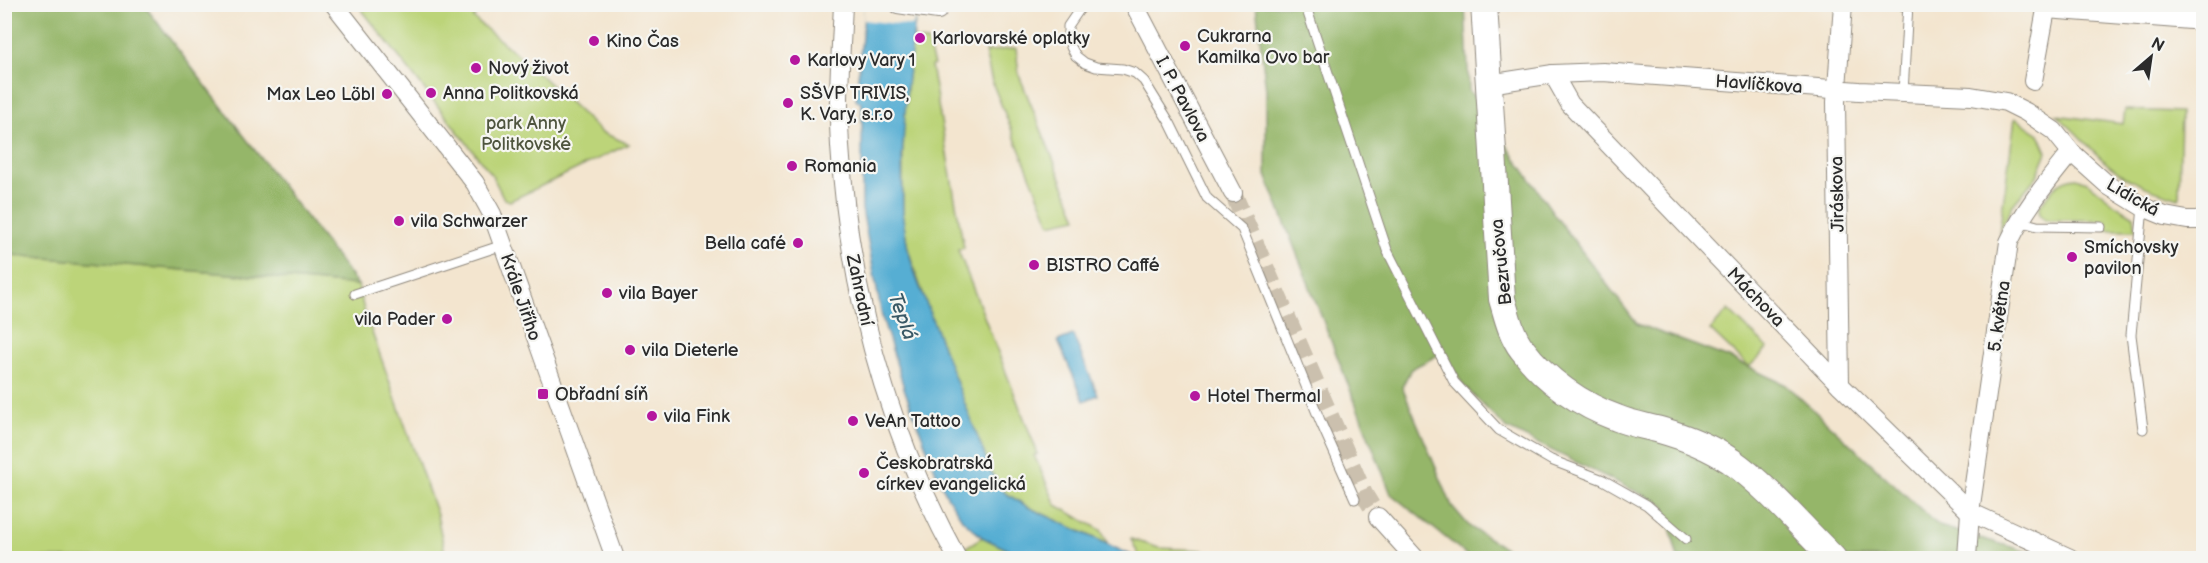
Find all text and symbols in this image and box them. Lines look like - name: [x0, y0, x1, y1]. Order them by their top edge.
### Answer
- place label: Cukrarna Kamilka Ovo bar: [1197, 26, 1330, 68]
- north arrow: [2121, 27, 2181, 87]
- place label: Karlovarské oplatky: [932, 28, 1091, 49]
- place label: Kino Čas: [606, 29, 679, 52]
- marker: Karlovarské oplatky: [913, 31, 927, 45]
- marker: Kino Čas: [587, 34, 601, 48]
- text: N: [2148, 34, 2167, 56]
- marker: Cukrarna Kamilka Ovo bar: [1178, 39, 1192, 53]
- place label: Karlovy Vary 1: [807, 50, 916, 71]
- marker: Karlovy Vary 1: [788, 53, 802, 67]
- street label: I. P. Pavlova: [1151, 53, 1214, 146]
- place label: Nový život: [488, 58, 570, 79]
- marker: Nový život: [469, 61, 483, 75]
- street label: Havlíčkova: [1715, 71, 1803, 98]
- place label: SŠVP TRIVIS, K. Vary, s.r.o: [800, 82, 909, 125]
- place label: Anna Politkovská: [443, 83, 579, 104]
- place label: Max Leo Löbl: [266, 84, 375, 105]
- marker: Anna Politkovská: [424, 86, 438, 100]
- marker: Max Leo Löbl: [380, 87, 394, 101]
- marker: SŠVP TRIVIS, K. Vary, s.r.o: [781, 96, 795, 110]
- park label: park Anny Politkovské: [481, 113, 571, 155]
- place label: Romania: [804, 156, 877, 177]
- street label: Jiráskova: [1826, 156, 1849, 232]
- marker: Romania: [785, 159, 799, 173]
- street label: Lidická: [2103, 174, 2163, 221]
- place label: vila Schwarzer: [410, 211, 528, 232]
- marker: vila Schwarzer: [392, 214, 406, 228]
- street label: Bezručova: [1487, 218, 1516, 306]
- place label: Bella café: [705, 233, 786, 254]
- marker: Bella café: [791, 236, 805, 250]
- place label: Smíchovsky pavilon: [2084, 237, 2179, 279]
- marker: Smíchovsky pavilon: [2065, 250, 2079, 264]
- street label: Krále Jiřího: [496, 251, 545, 344]
- street label: Zahradní: [842, 252, 877, 328]
- place label: BISTRO Caffé: [1046, 255, 1160, 276]
- marker: BISTRO Caffé: [1027, 258, 1041, 272]
- street label: Máchova: [1722, 263, 1789, 331]
- street label: 5. května: [1984, 279, 2015, 353]
- place label: vila Bayer: [618, 283, 698, 304]
- marker: vila Bayer: [600, 286, 614, 300]
- water label: Teplá: [883, 289, 922, 343]
- place label: vila Pader: [354, 309, 435, 330]
- marker: vila Pader: [440, 312, 454, 326]
- place label: vila Dieterle: [641, 340, 739, 361]
- marker: vila Dieterle: [623, 343, 637, 357]
- place label: Obřadní síň: [555, 384, 648, 405]
- place label: Hotel Thermal: [1207, 386, 1321, 407]
- marker: Obřadní síň: [536, 387, 550, 401]
- marker: Hotel Thermal: [1188, 389, 1202, 403]
- place label: vila Fink: [663, 406, 730, 427]
- marker: vila Fink: [645, 409, 659, 423]
- place label: VeAn Tattoo: [865, 411, 961, 432]
- marker: VeAn Tattoo: [846, 414, 860, 428]
- place label: Českobratrská církev evangelická: [876, 451, 1026, 495]
- marker: Českobratrská církev evangelická: [857, 466, 871, 480]

